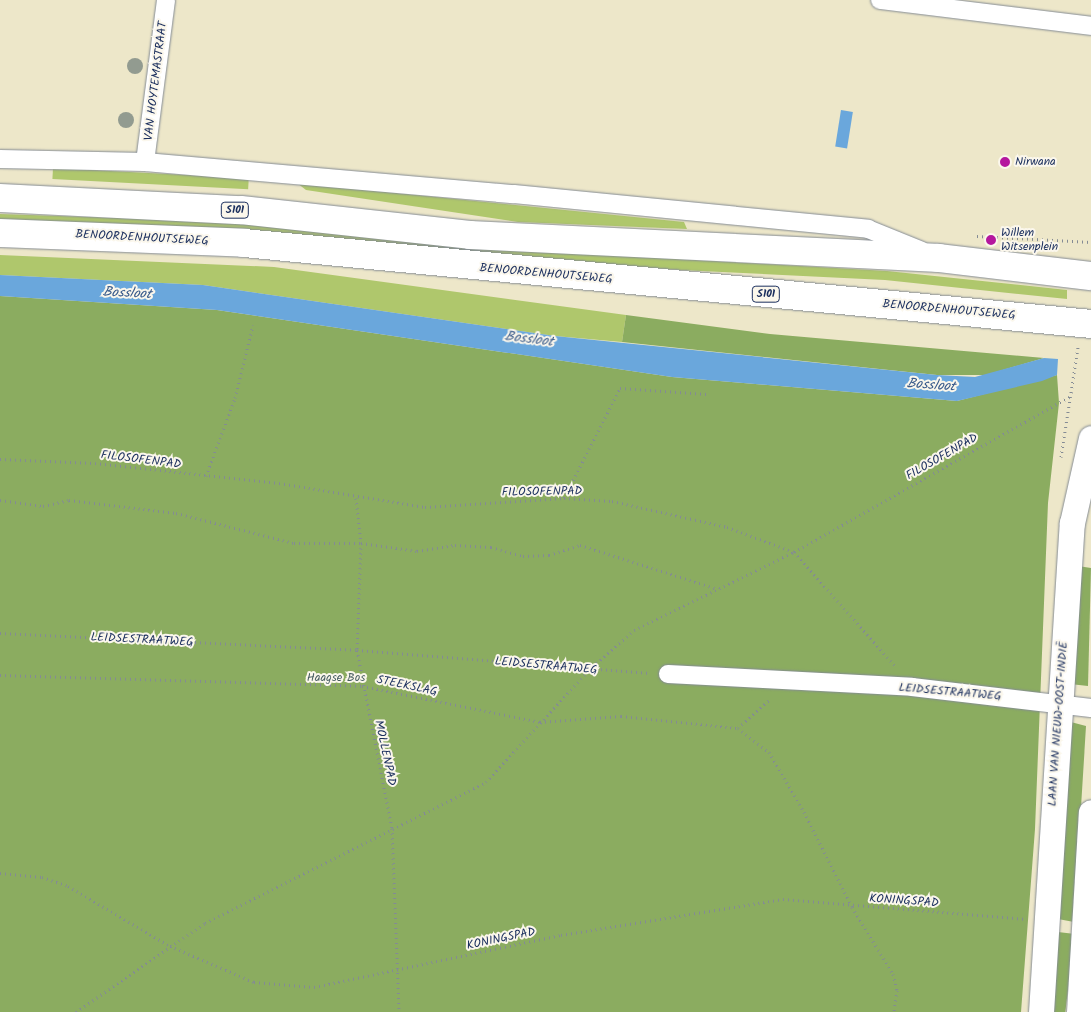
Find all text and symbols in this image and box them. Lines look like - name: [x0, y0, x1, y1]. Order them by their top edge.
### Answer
- street label: VAN HOYTEMASTRAAT: [142, 21, 170, 141]
- place label: Nirwana: [1015, 155, 1056, 169]
- marker: Nirwana: [999, 156, 1011, 168]
- road number: S101: [220, 202, 250, 218]
- place label: Willem Witsenplein: [1001, 226, 1058, 254]
- street label: BENOORDENHOUTSEWEG: [75, 227, 209, 249]
- marker: Willem Witsenplein: [985, 234, 997, 246]
- street label: BENOORDENHOUTSEWEG: [479, 261, 613, 287]
- water label: Bossloot: [102, 283, 152, 303]
- road number: S101: [751, 286, 781, 302]
- street label: BENOORDENHOUTSEWEG: [882, 297, 1016, 323]
- water label: Bossloot: [504, 328, 554, 350]
- water label: Bossloot: [906, 375, 956, 395]
- street label: FILOSOFENPAD: [903, 431, 981, 483]
- street label: FILOSOFENPAD: [100, 448, 182, 472]
- street label: FILOSOFENPAD: [502, 484, 582, 500]
- street label: LEIDSESTRAATWEG: [90, 630, 194, 650]
- street label: LAAN VAN NIEUW-OOST-INDIË: [1045, 641, 1071, 807]
- street label: LEIDSESTRAATWEG: [494, 654, 598, 678]
- park label: Haagse Bos: [307, 671, 365, 685]
- street label: STEEKSLAG: [375, 673, 439, 699]
- street label: LEIDSESTRAATWEG: [898, 680, 1002, 704]
- street label: MOLLENPAD: [371, 719, 399, 787]
- street label: KONINGSPAD: [869, 891, 939, 911]
- street label: KONINGSPAD: [465, 925, 537, 953]

